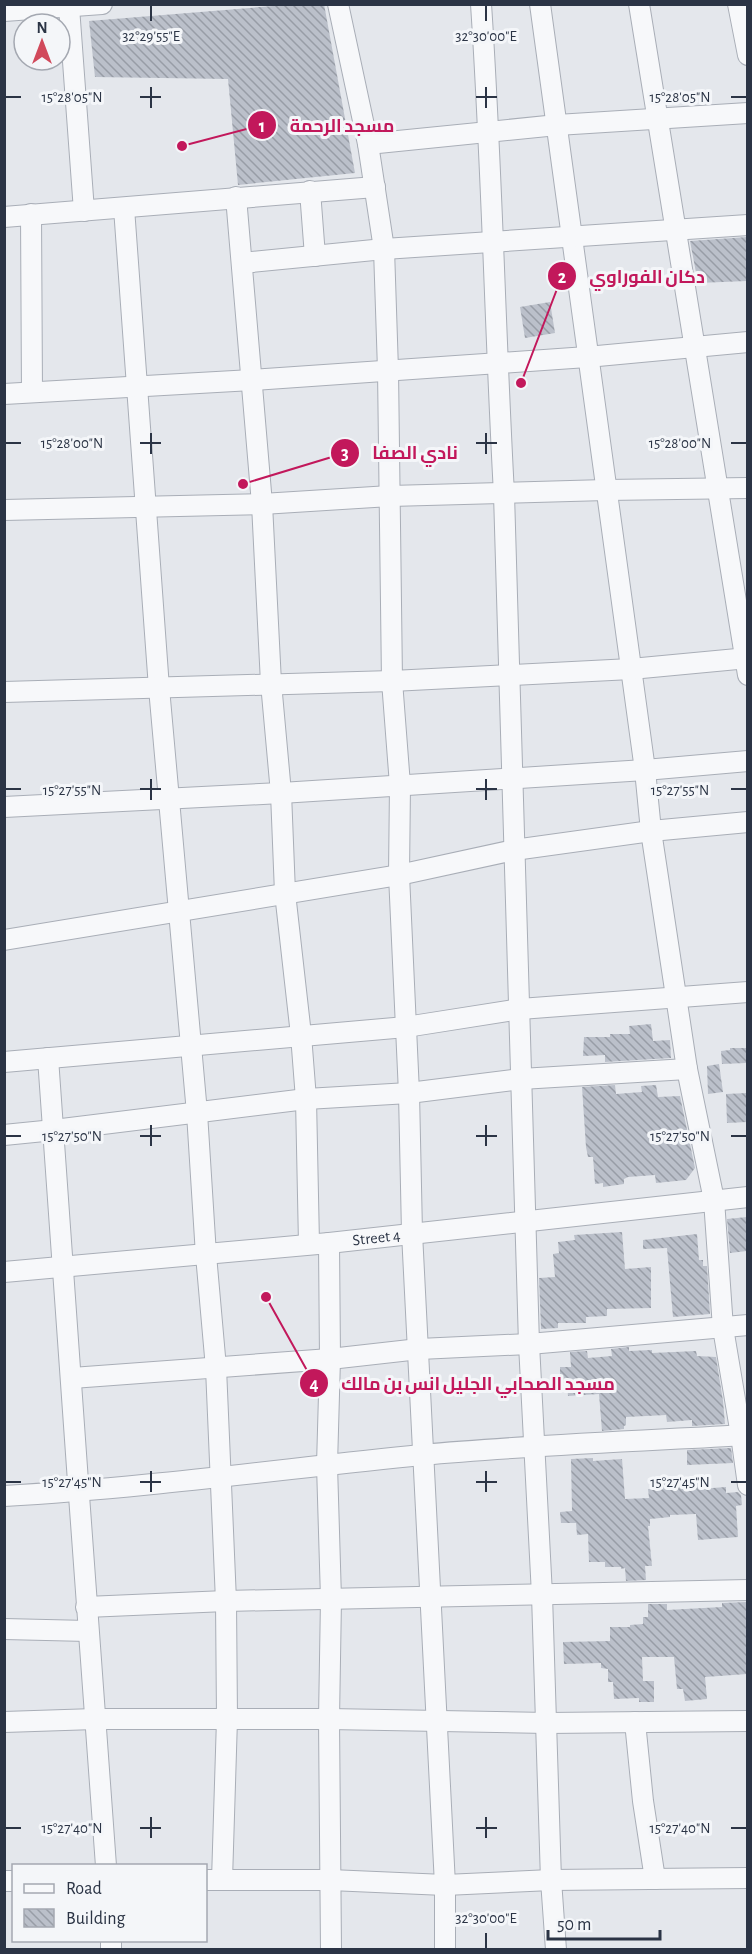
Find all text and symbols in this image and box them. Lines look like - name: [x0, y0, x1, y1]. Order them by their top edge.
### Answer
- north arrow: [12, 12, 72, 72]
- text: N: [36, 20, 48, 36]
- text: 32°29'55"E: [122, 29, 180, 44]
- text: 32°30'00"E: [455, 29, 517, 44]
- text: 15°28'05"N: [42, 90, 102, 105]
- text: 15°28'05"N: [650, 90, 710, 105]
- callout: مسجد الرحمة: [247, 107, 406, 143]
- text: 1: [259, 118, 265, 136]
- text: مسجد الرحمة: [290, 118, 394, 137]
- callout: دكان الفوراوي: [547, 258, 717, 294]
- text: 2: [558, 269, 567, 287]
- text: دكان الفوراوي: [589, 269, 705, 291]
- callout: نادي الصفا: [330, 435, 470, 471]
- text: 15°28'00"N: [41, 436, 103, 451]
- text: 15°28'00"N: [649, 436, 711, 451]
- text: 3: [341, 445, 349, 463]
- text: نادي الصفا: [372, 445, 458, 467]
- text: 15°27'55"N: [43, 783, 101, 798]
- text: 15°27'55"N: [651, 783, 709, 798]
- text: 15°27'50"N: [42, 1129, 102, 1144]
- text: 15°27'50"N: [650, 1129, 710, 1144]
- street label: Street 4: [352, 1227, 401, 1248]
- callout: مسجد الصحابي الجليل انس بن مالك: [299, 1365, 627, 1401]
- text: 4: [309, 1376, 319, 1394]
- text: مسجد الصحابي الجليل انس بن مالك: [341, 1376, 615, 1399]
- text: 15°27'45"N: [42, 1475, 102, 1490]
- text: 15°27'45"N: [650, 1475, 710, 1490]
- text: 15°27'40"N: [42, 1821, 102, 1836]
- text: 15°27'40"N: [650, 1821, 710, 1836]
- legend: [12, 1864, 207, 1942]
- text: Road: [66, 1880, 102, 1898]
- scale bar: [548, 1903, 660, 1941]
- text: Building: [66, 1910, 126, 1928]
- text: 32°30'00"E: [455, 1911, 517, 1926]
- text: 50 m: [557, 1916, 591, 1934]

